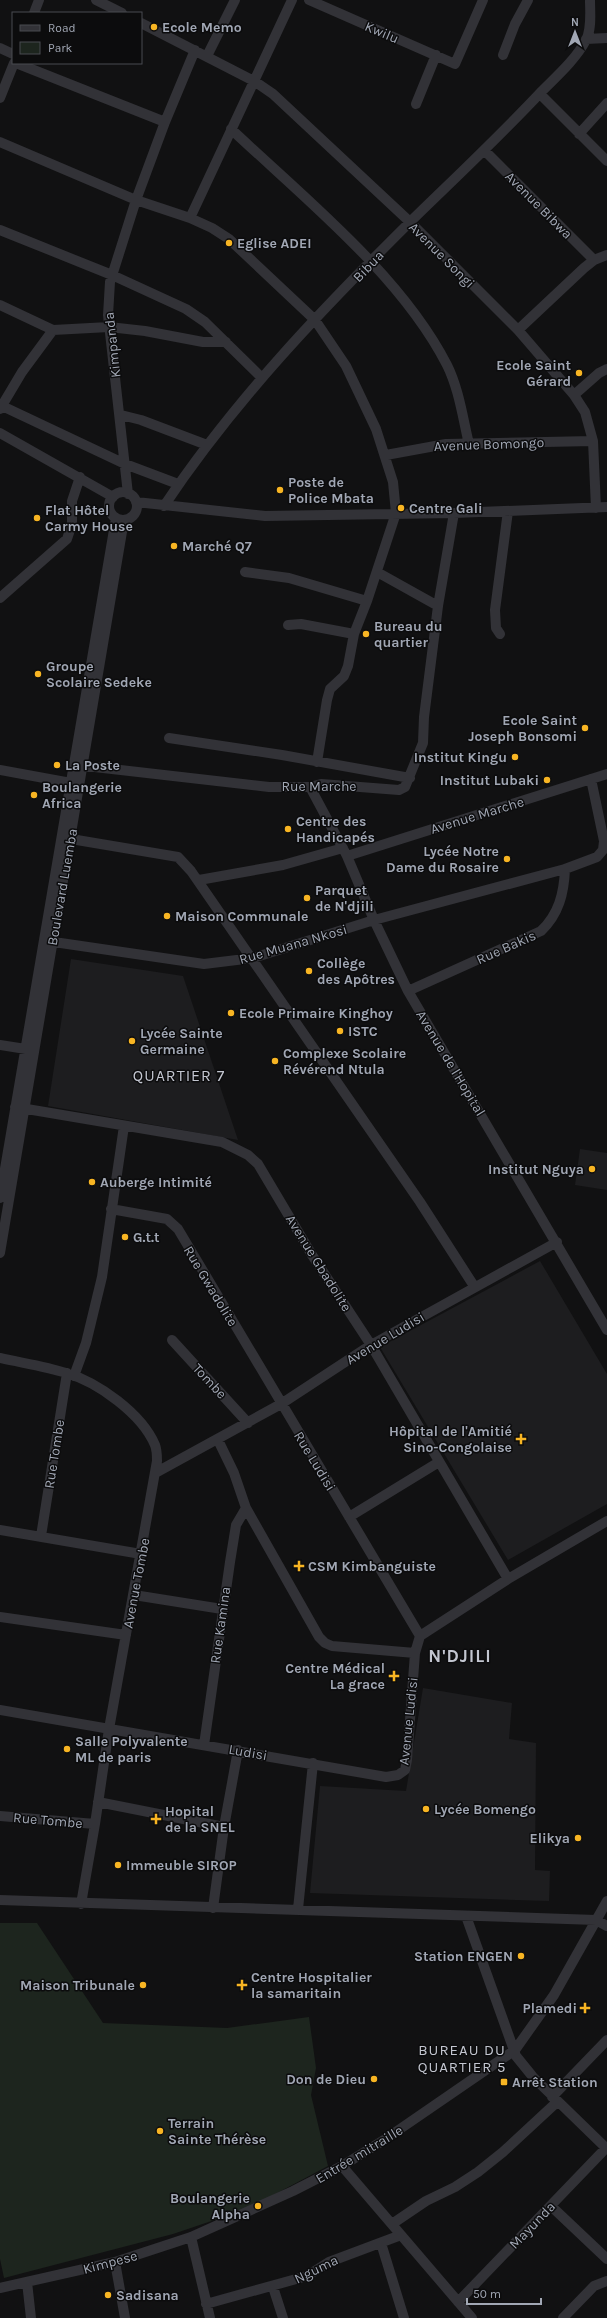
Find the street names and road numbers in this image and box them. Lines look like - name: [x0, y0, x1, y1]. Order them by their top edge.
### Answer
- street label: Kwilu: [362, 18, 401, 47]
- street label: Avenue Bibwa: [501, 168, 576, 243]
- street label: Avenue Songi: [405, 219, 478, 292]
- street label: Bibua: [349, 247, 387, 286]
- street label: Kimpanda: [101, 311, 124, 379]
- street label: Avenue Bomongo: [433, 434, 545, 455]
- street label: Rue Marche: [281, 778, 357, 795]
- street label: Avenue Marche: [428, 793, 526, 838]
- street label: Boulevard Luemba: [44, 827, 81, 947]
- street label: Rue Muana Nkosi: [237, 921, 349, 968]
- street label: Rue Bakis: [474, 927, 539, 968]
- street label: Avenue de l'Hopital: [412, 1007, 489, 1119]
- street label: Avenue Gbadolite: [282, 1212, 355, 1315]
- street label: Rue Gwadolite: [180, 1243, 241, 1330]
- street label: Avenue Ludisi: [343, 1308, 428, 1368]
- street label: Tombe: [189, 1360, 230, 1403]
- street label: Rue Tombe: [41, 1418, 68, 1490]
- street label: Rue Ludisi: [290, 1428, 339, 1494]
- street label: Avenue Tombe: [119, 1537, 154, 1630]
- street label: Rue Kamina: [207, 1586, 234, 1664]
- street label: Avenue Ludisi: [395, 1676, 422, 1766]
- street label: Ludisi: [227, 1741, 269, 1764]
- street label: Rue Tombe: [12, 1809, 83, 1832]
- street label: Entrée mitraille: [313, 2122, 406, 2187]
- street label: Mayunda: [506, 2198, 559, 2252]
- street label: Kimpese: [81, 2247, 139, 2278]
- street label: Nguma: [291, 2252, 341, 2287]

